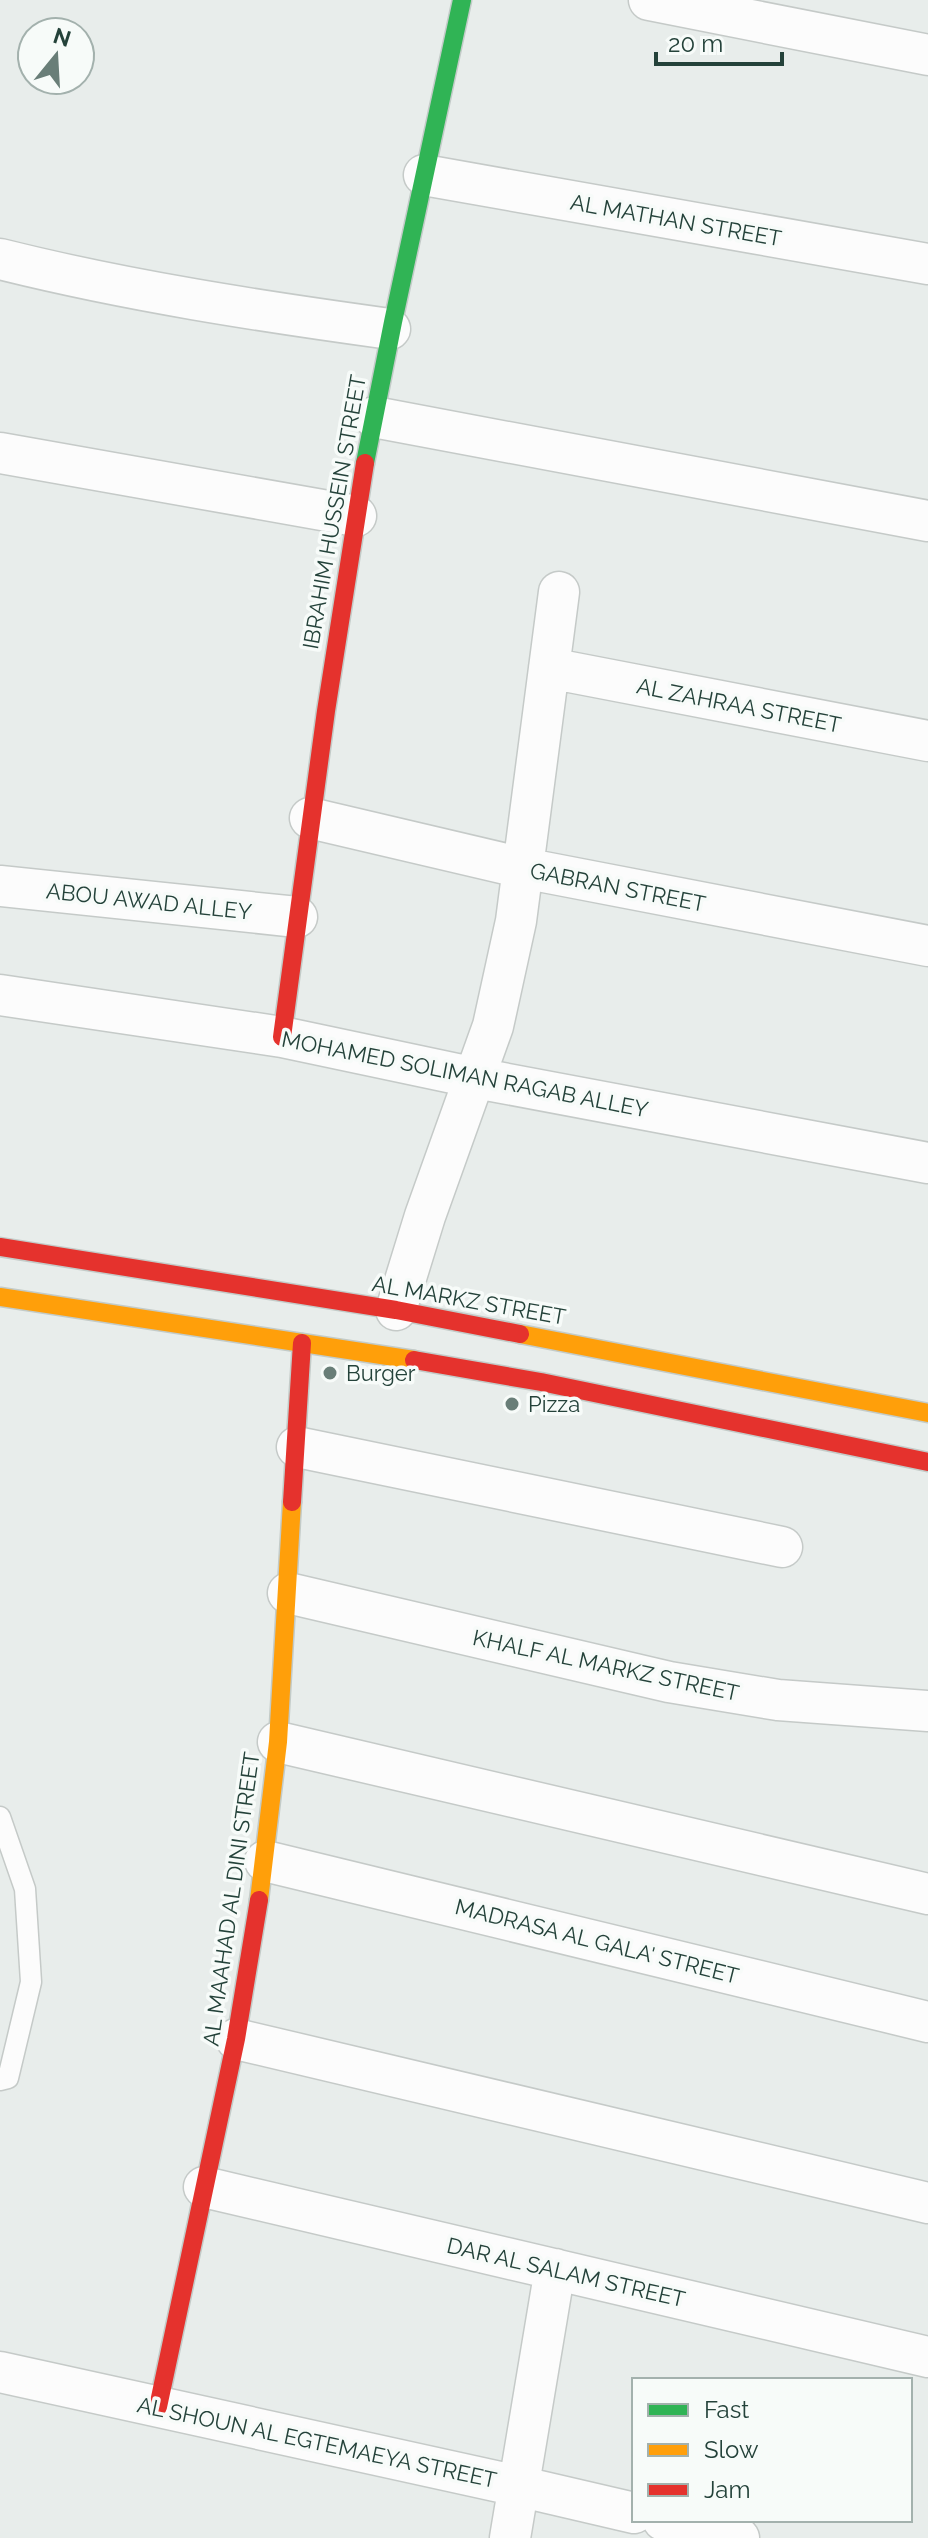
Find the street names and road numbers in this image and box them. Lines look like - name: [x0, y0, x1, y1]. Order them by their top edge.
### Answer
- street label: AL MATHAN STREET: [568, 189, 784, 251]
- street label: IBRAHIM HUSSEIN STREET: [297, 372, 371, 651]
- street label: AL ZAHRAA STREET: [634, 672, 844, 738]
- street label: GABRAN STREET: [528, 857, 709, 917]
- street label: ABOU AWAD ALLEY: [45, 877, 253, 925]
- street label: MOHAMED SOLIMAN RAGAB ALLEY: [279, 1026, 651, 1122]
- street label: AL MARKZ STREET: [370, 1270, 568, 1330]
- street label: KHALF AL MARKZ STREET: [470, 1624, 742, 1706]
- street label: AL MAAHAD AL DINI STREET: [197, 1750, 265, 2048]
- street label: MADRASA AL GALA' STREET: [452, 1893, 742, 1989]
- street label: DAR AL SALAM STREET: [444, 2232, 688, 2312]
- street label: AL SHOUN AL EGTEMAEYA STREET: [135, 2391, 500, 2493]

